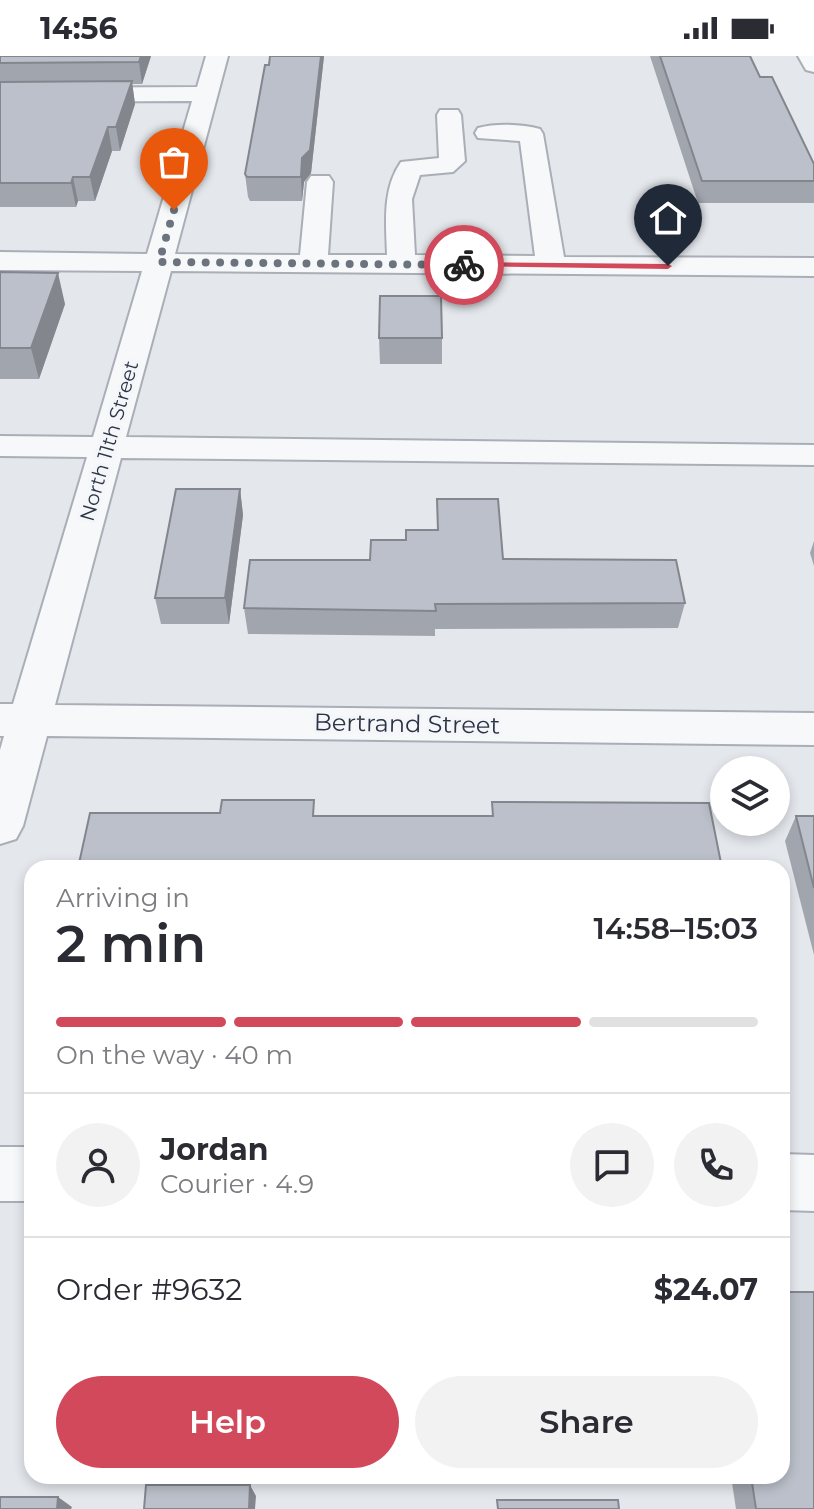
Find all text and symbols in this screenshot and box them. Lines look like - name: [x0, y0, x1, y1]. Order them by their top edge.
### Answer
- text: 14:56: [40, 10, 118, 47]
- pin: [140, 128, 208, 210]
- icon: bag: [152, 140, 196, 184]
- pin: [634, 184, 702, 266]
- icon: home: [646, 196, 690, 240]
- courier: [424, 225, 504, 305]
- icon: bike: [442, 243, 486, 287]
- street label: North 11th Street: [75, 358, 143, 524]
- street label: Bertrand Street: [314, 707, 501, 740]
- map controls: [710, 756, 790, 836]
- button: layers: [710, 756, 790, 836]
- text: Arriving in: [56, 882, 190, 914]
- text: 14:58–15:03: [594, 910, 758, 947]
- text: 2 min: [56, 912, 206, 975]
- text: On the way · 40 m: [56, 1039, 293, 1071]
- button: person: [56, 1123, 140, 1207]
- button: chat: [570, 1123, 654, 1207]
- button: phone: [674, 1123, 758, 1207]
- text: Jordan: [160, 1131, 269, 1168]
- text: Courier · 4.9: [160, 1168, 314, 1200]
- text: Order #9632: [56, 1271, 242, 1308]
- text: $24.07: [654, 1271, 758, 1308]
- button: Help: [56, 1376, 399, 1468]
- button: Share: [415, 1376, 758, 1468]

